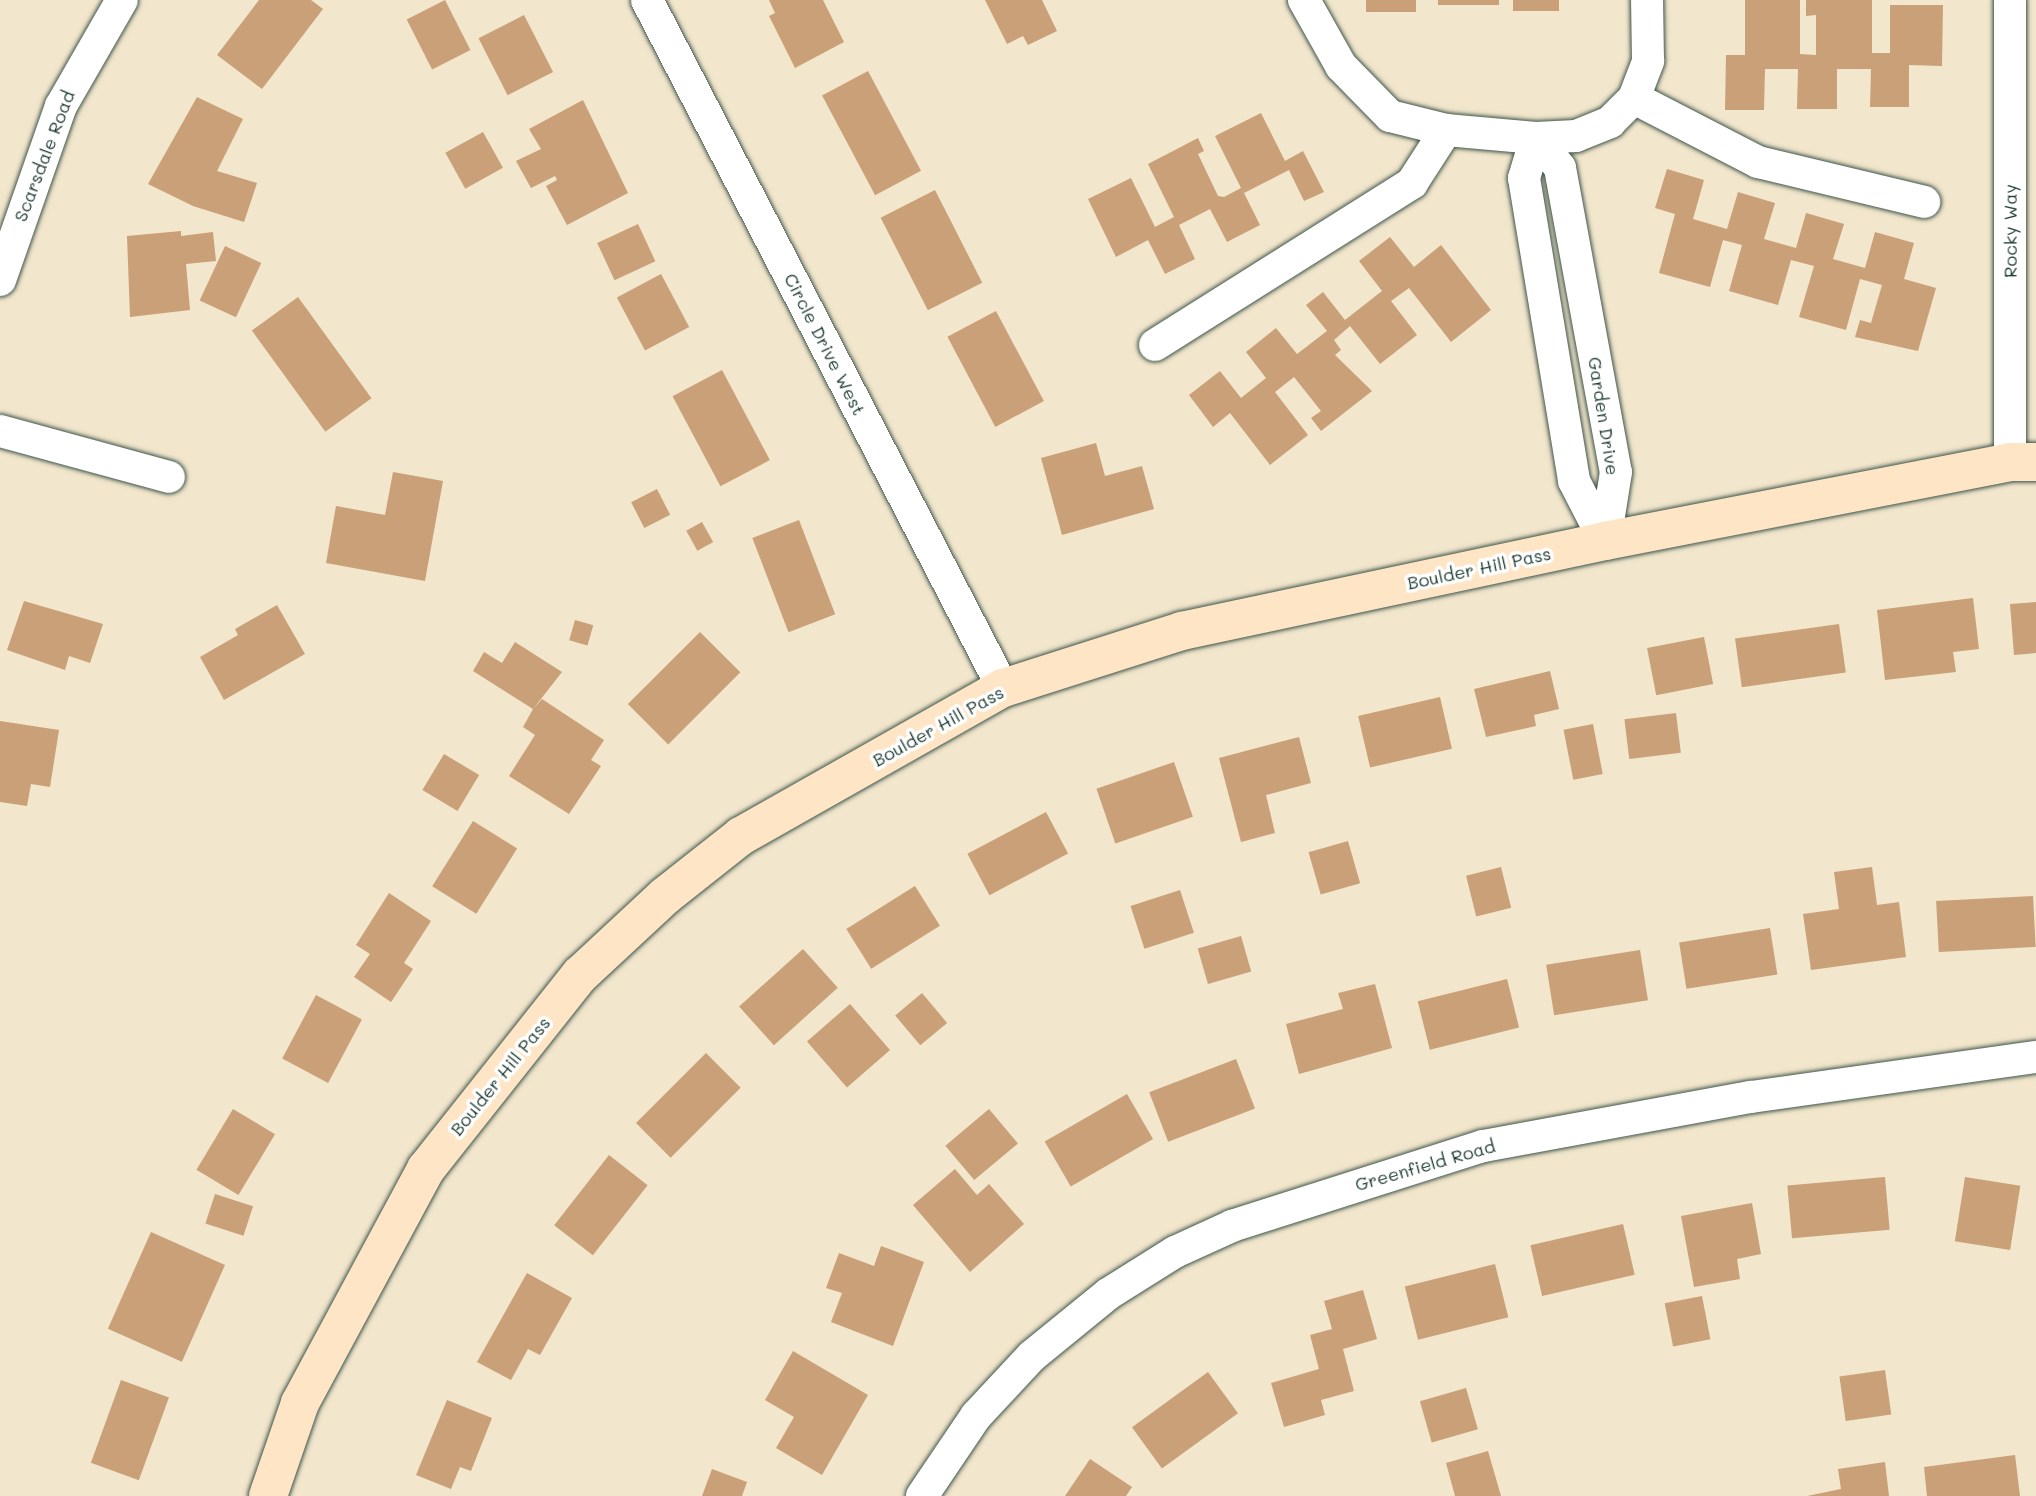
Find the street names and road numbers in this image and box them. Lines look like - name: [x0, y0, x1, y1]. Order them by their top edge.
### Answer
- street label: Scarsdale Road: [9, 87, 79, 225]
- street label: Rocky Way: [1999, 184, 2021, 278]
- street label: Circle Drive West: [780, 269, 870, 419]
- street label: Garden Drive: [1584, 355, 1624, 477]
- street label: Boulder Hill Pass: [1405, 542, 1553, 594]
- street label: Boulder Hill Pass: [869, 681, 1007, 771]
- street label: Boulder Hill Pass: [446, 1012, 554, 1140]
- street label: Greenfield Road: [1352, 1135, 1498, 1195]

